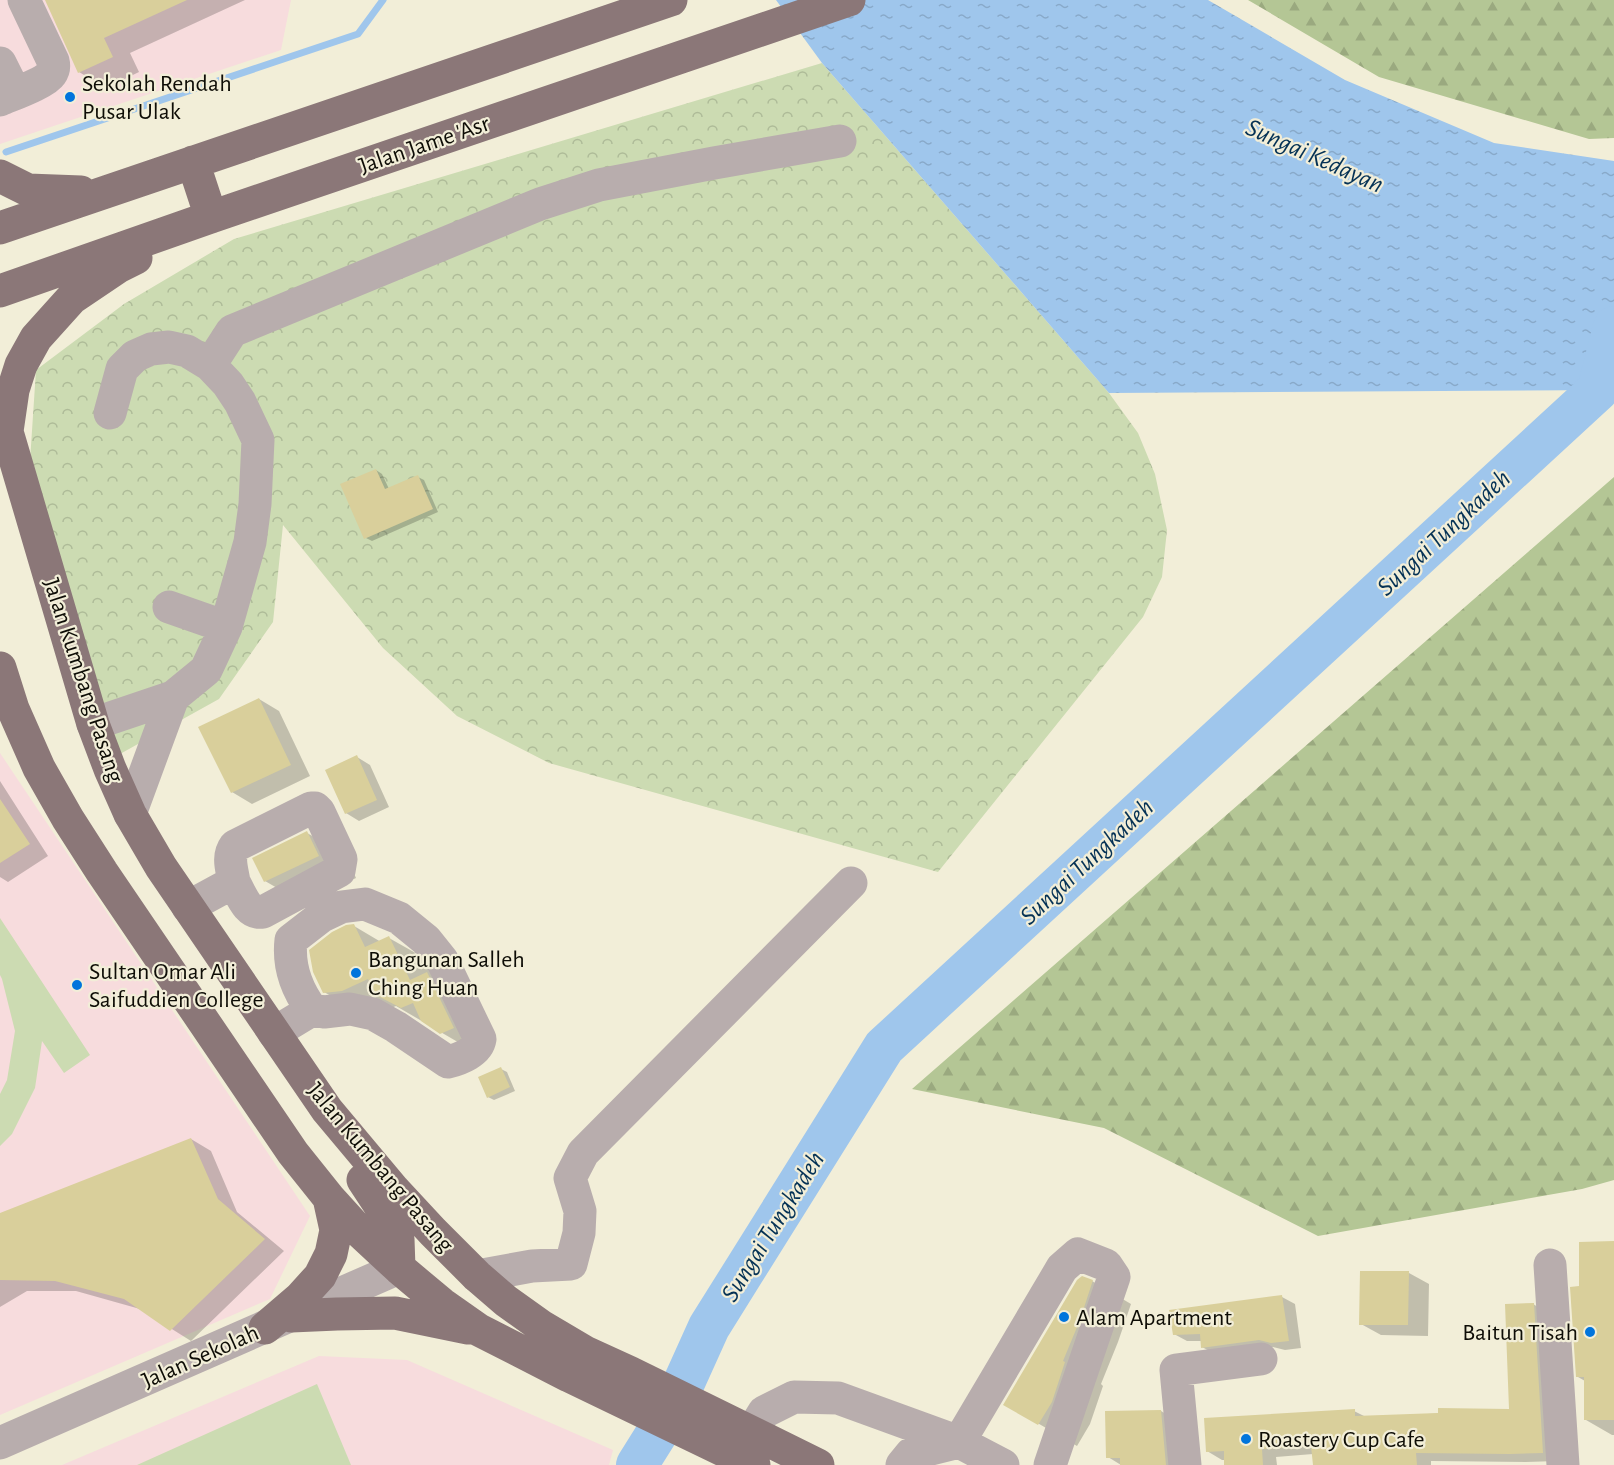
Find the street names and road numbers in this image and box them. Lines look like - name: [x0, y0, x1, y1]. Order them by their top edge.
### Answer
- street label: Jalan Jame 'Asr: [356, 111, 493, 178]
- street label: Jalan Kumbang Pasang: [39, 575, 127, 786]
- street label: Jalan Kumbang Pasang: [303, 1078, 458, 1257]
- street label: Jalan Sekolah: [138, 1321, 262, 1393]

